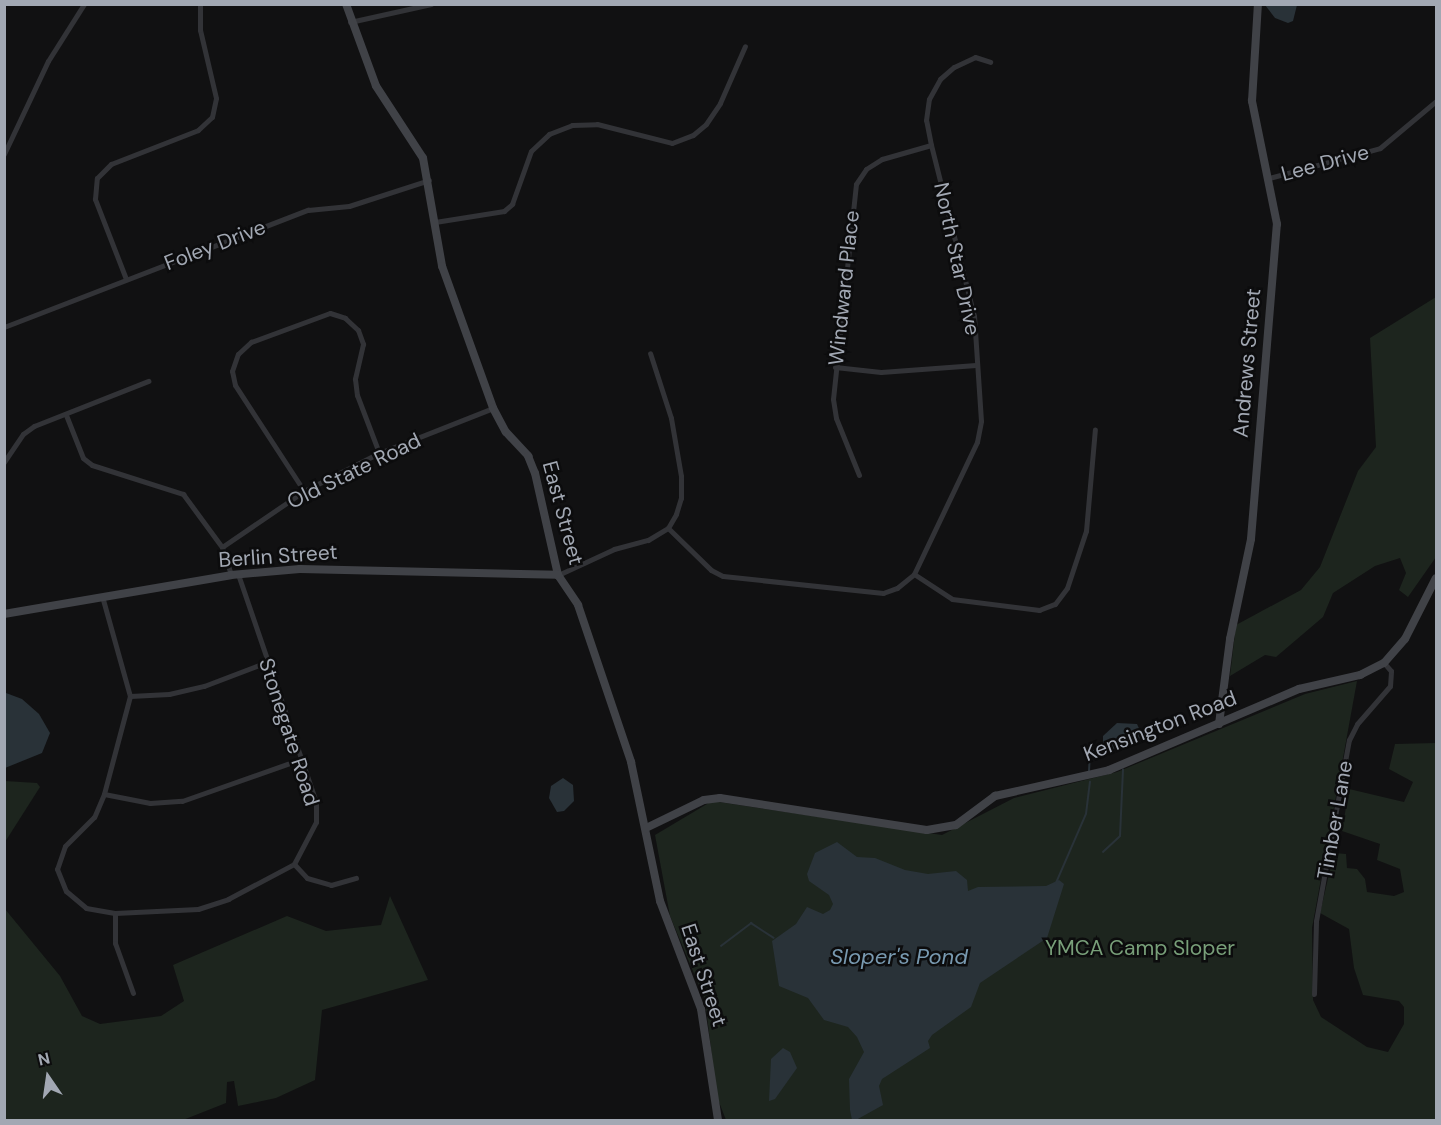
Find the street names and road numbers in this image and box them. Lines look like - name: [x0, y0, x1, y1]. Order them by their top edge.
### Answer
- street label: Lee Drive: [1278, 139, 1372, 187]
- street label: North Star Drive: [929, 180, 985, 338]
- street label: Windward Place: [823, 209, 865, 367]
- street label: Foley Drive: [161, 214, 269, 276]
- street label: Andrews Street: [1228, 287, 1266, 439]
- street label: Old State Road: [283, 428, 425, 514]
- street label: East Street: [537, 458, 589, 568]
- street label: Berlin Street: [218, 539, 338, 573]
- street label: Stonegate Road: [253, 655, 325, 809]
- street label: Kensington Road: [1080, 685, 1240, 767]
- street label: Timber Lane: [1312, 759, 1358, 881]
- street label: East Street: [676, 920, 732, 1030]

